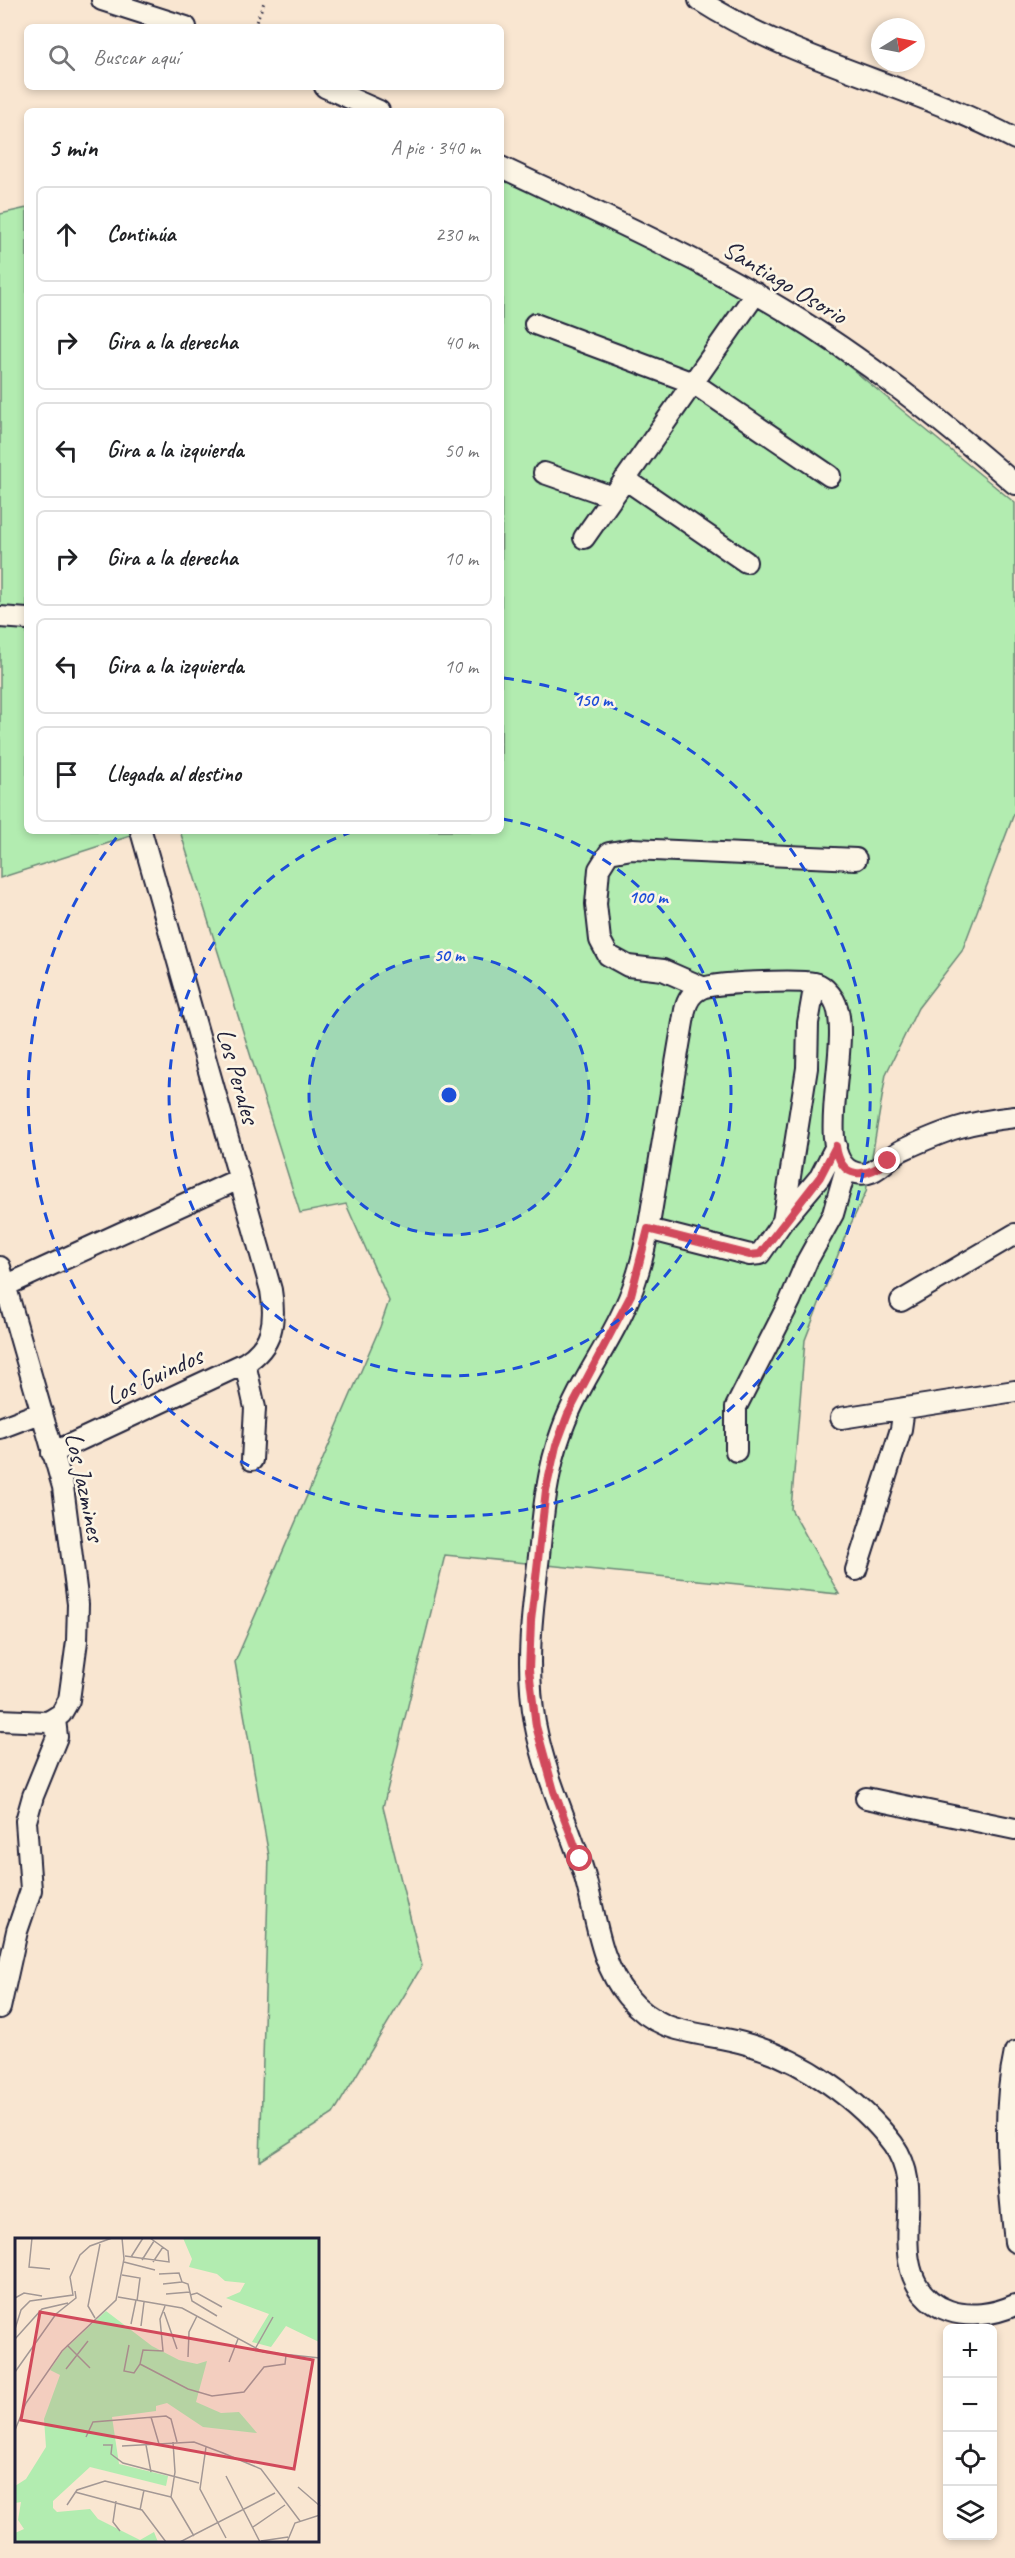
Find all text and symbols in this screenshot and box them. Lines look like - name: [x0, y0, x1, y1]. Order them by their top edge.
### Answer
- north arrow: [871, 18, 925, 72]
- search box: [24, 24, 504, 90]
- icon: search: [45, 41, 78, 74]
- text: Buscar aquí: [93, 43, 179, 71]
- text: 5 min: [48, 131, 97, 164]
- text: A pie · 340 m: [391, 135, 480, 160]
- icon: ahead: [50, 218, 83, 251]
- text: Continúa: [107, 220, 175, 248]
- text: 230 m: [435, 222, 478, 247]
- street label: Santiago Osorio: [717, 232, 855, 333]
- icon: right: [50, 326, 83, 359]
- text: Gira a la derecha: [107, 328, 238, 356]
- text: 40 m: [444, 330, 478, 355]
- icon: left: [50, 434, 83, 467]
- text: Gira a la izquierda: [107, 436, 244, 464]
- text: 50 m: [444, 438, 478, 463]
- icon: right: [50, 542, 83, 575]
- text: Gira a la derecha: [107, 544, 238, 572]
- text: 10 m: [444, 546, 478, 571]
- icon: left: [50, 650, 83, 683]
- text: Gira a la izquierda: [107, 652, 244, 680]
- text: 10 m: [444, 654, 478, 679]
- text: 150 m: [574, 689, 614, 711]
- icon: arrive: [50, 758, 83, 791]
- text: Llegada al destino: [107, 760, 241, 788]
- text: 100 m: [629, 886, 669, 908]
- text: 50 m: [434, 944, 466, 966]
- street label: Los Perales: [209, 1025, 268, 1129]
- centre of rings: [439, 1085, 459, 1105]
- route end: [874, 1147, 900, 1173]
- street label: Los Guindos: [100, 1338, 209, 1413]
- street label: Los Jazmines: [57, 1430, 113, 1547]
- route start: [566, 1845, 592, 1871]
- inset map: [15, 2238, 320, 2543]
- map controls: [943, 2324, 997, 2540]
- button: +: [943, 2324, 997, 2378]
- button: −: [943, 2378, 997, 2432]
- button: locate: [943, 2432, 997, 2486]
- button: layers: [943, 2486, 997, 2540]

